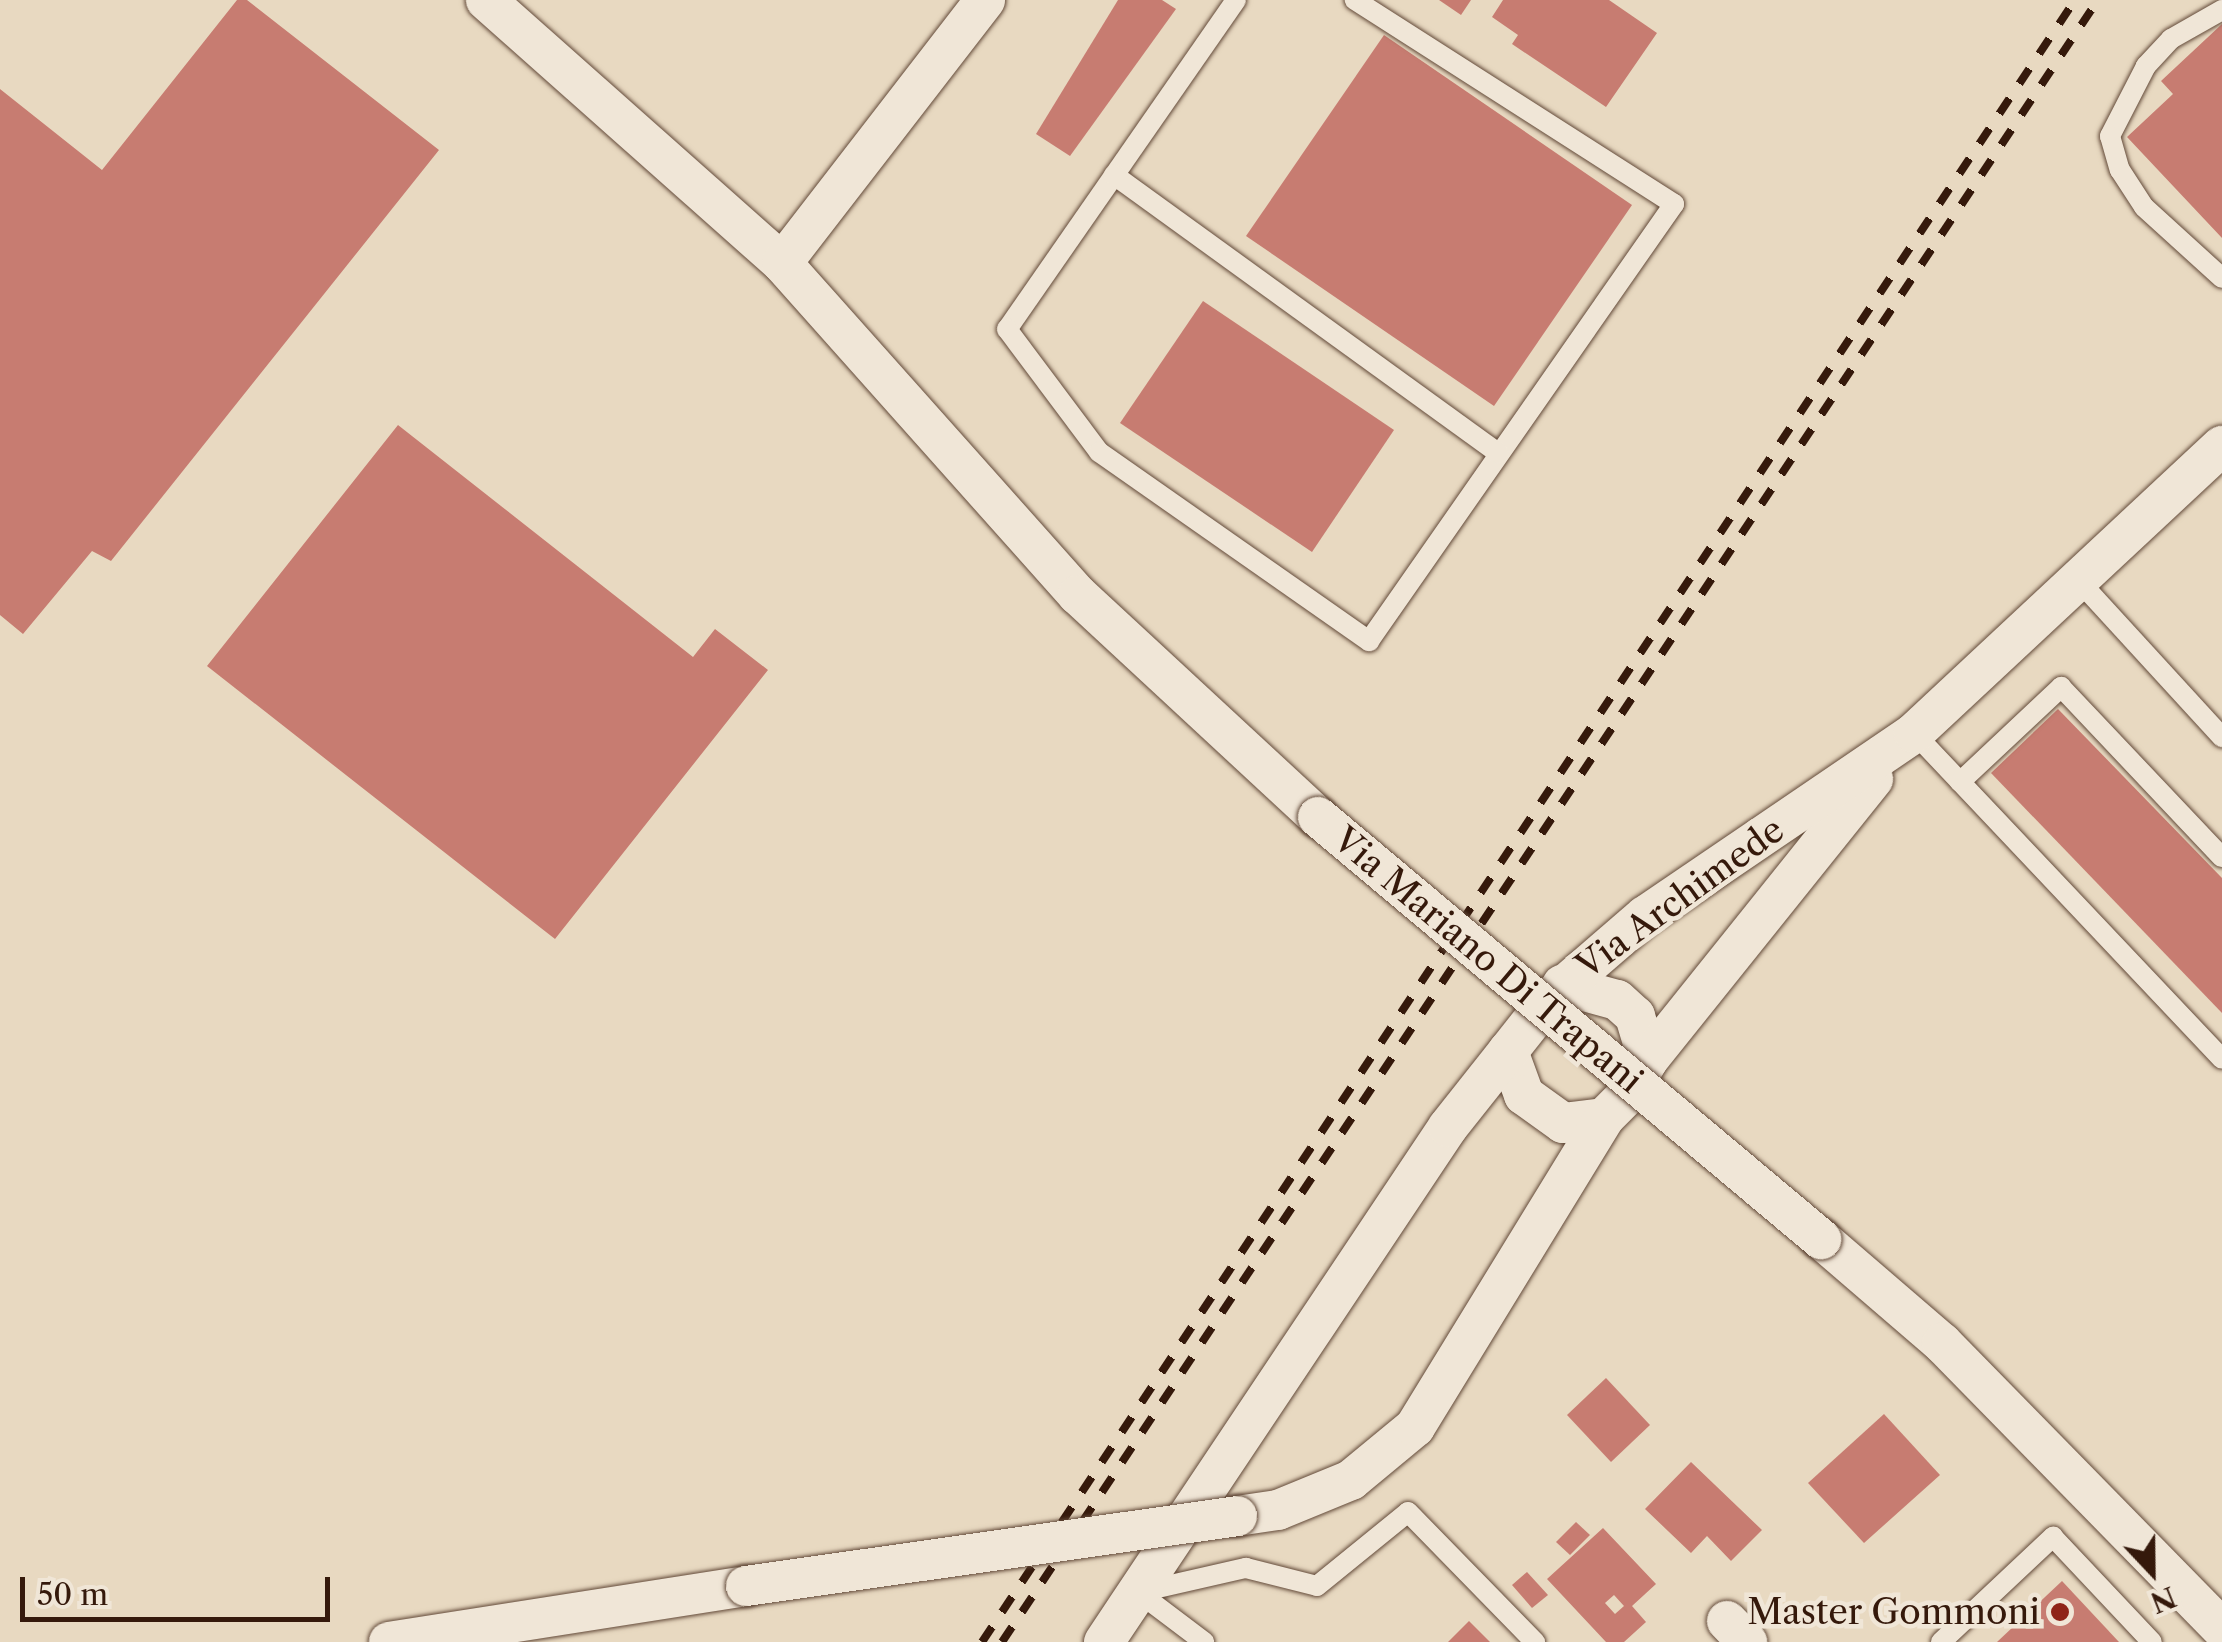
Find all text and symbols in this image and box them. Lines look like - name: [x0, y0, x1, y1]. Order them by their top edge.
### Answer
- street label: Via Archimede: [1567, 808, 1793, 988]
- street label: Via Mariano Di Trapani: [1324, 818, 1652, 1102]
- north arrow: [2102, 1522, 2202, 1622]
- scale bar: [25, 1557, 335, 1619]
- text: 50 m: [37, 1576, 108, 1613]
- text: N: [2146, 1579, 2181, 1620]
- place label: Master Gommoni: [1747, 1591, 2040, 1633]
- marker: Master Gommoni: [2049, 1601, 2071, 1623]

